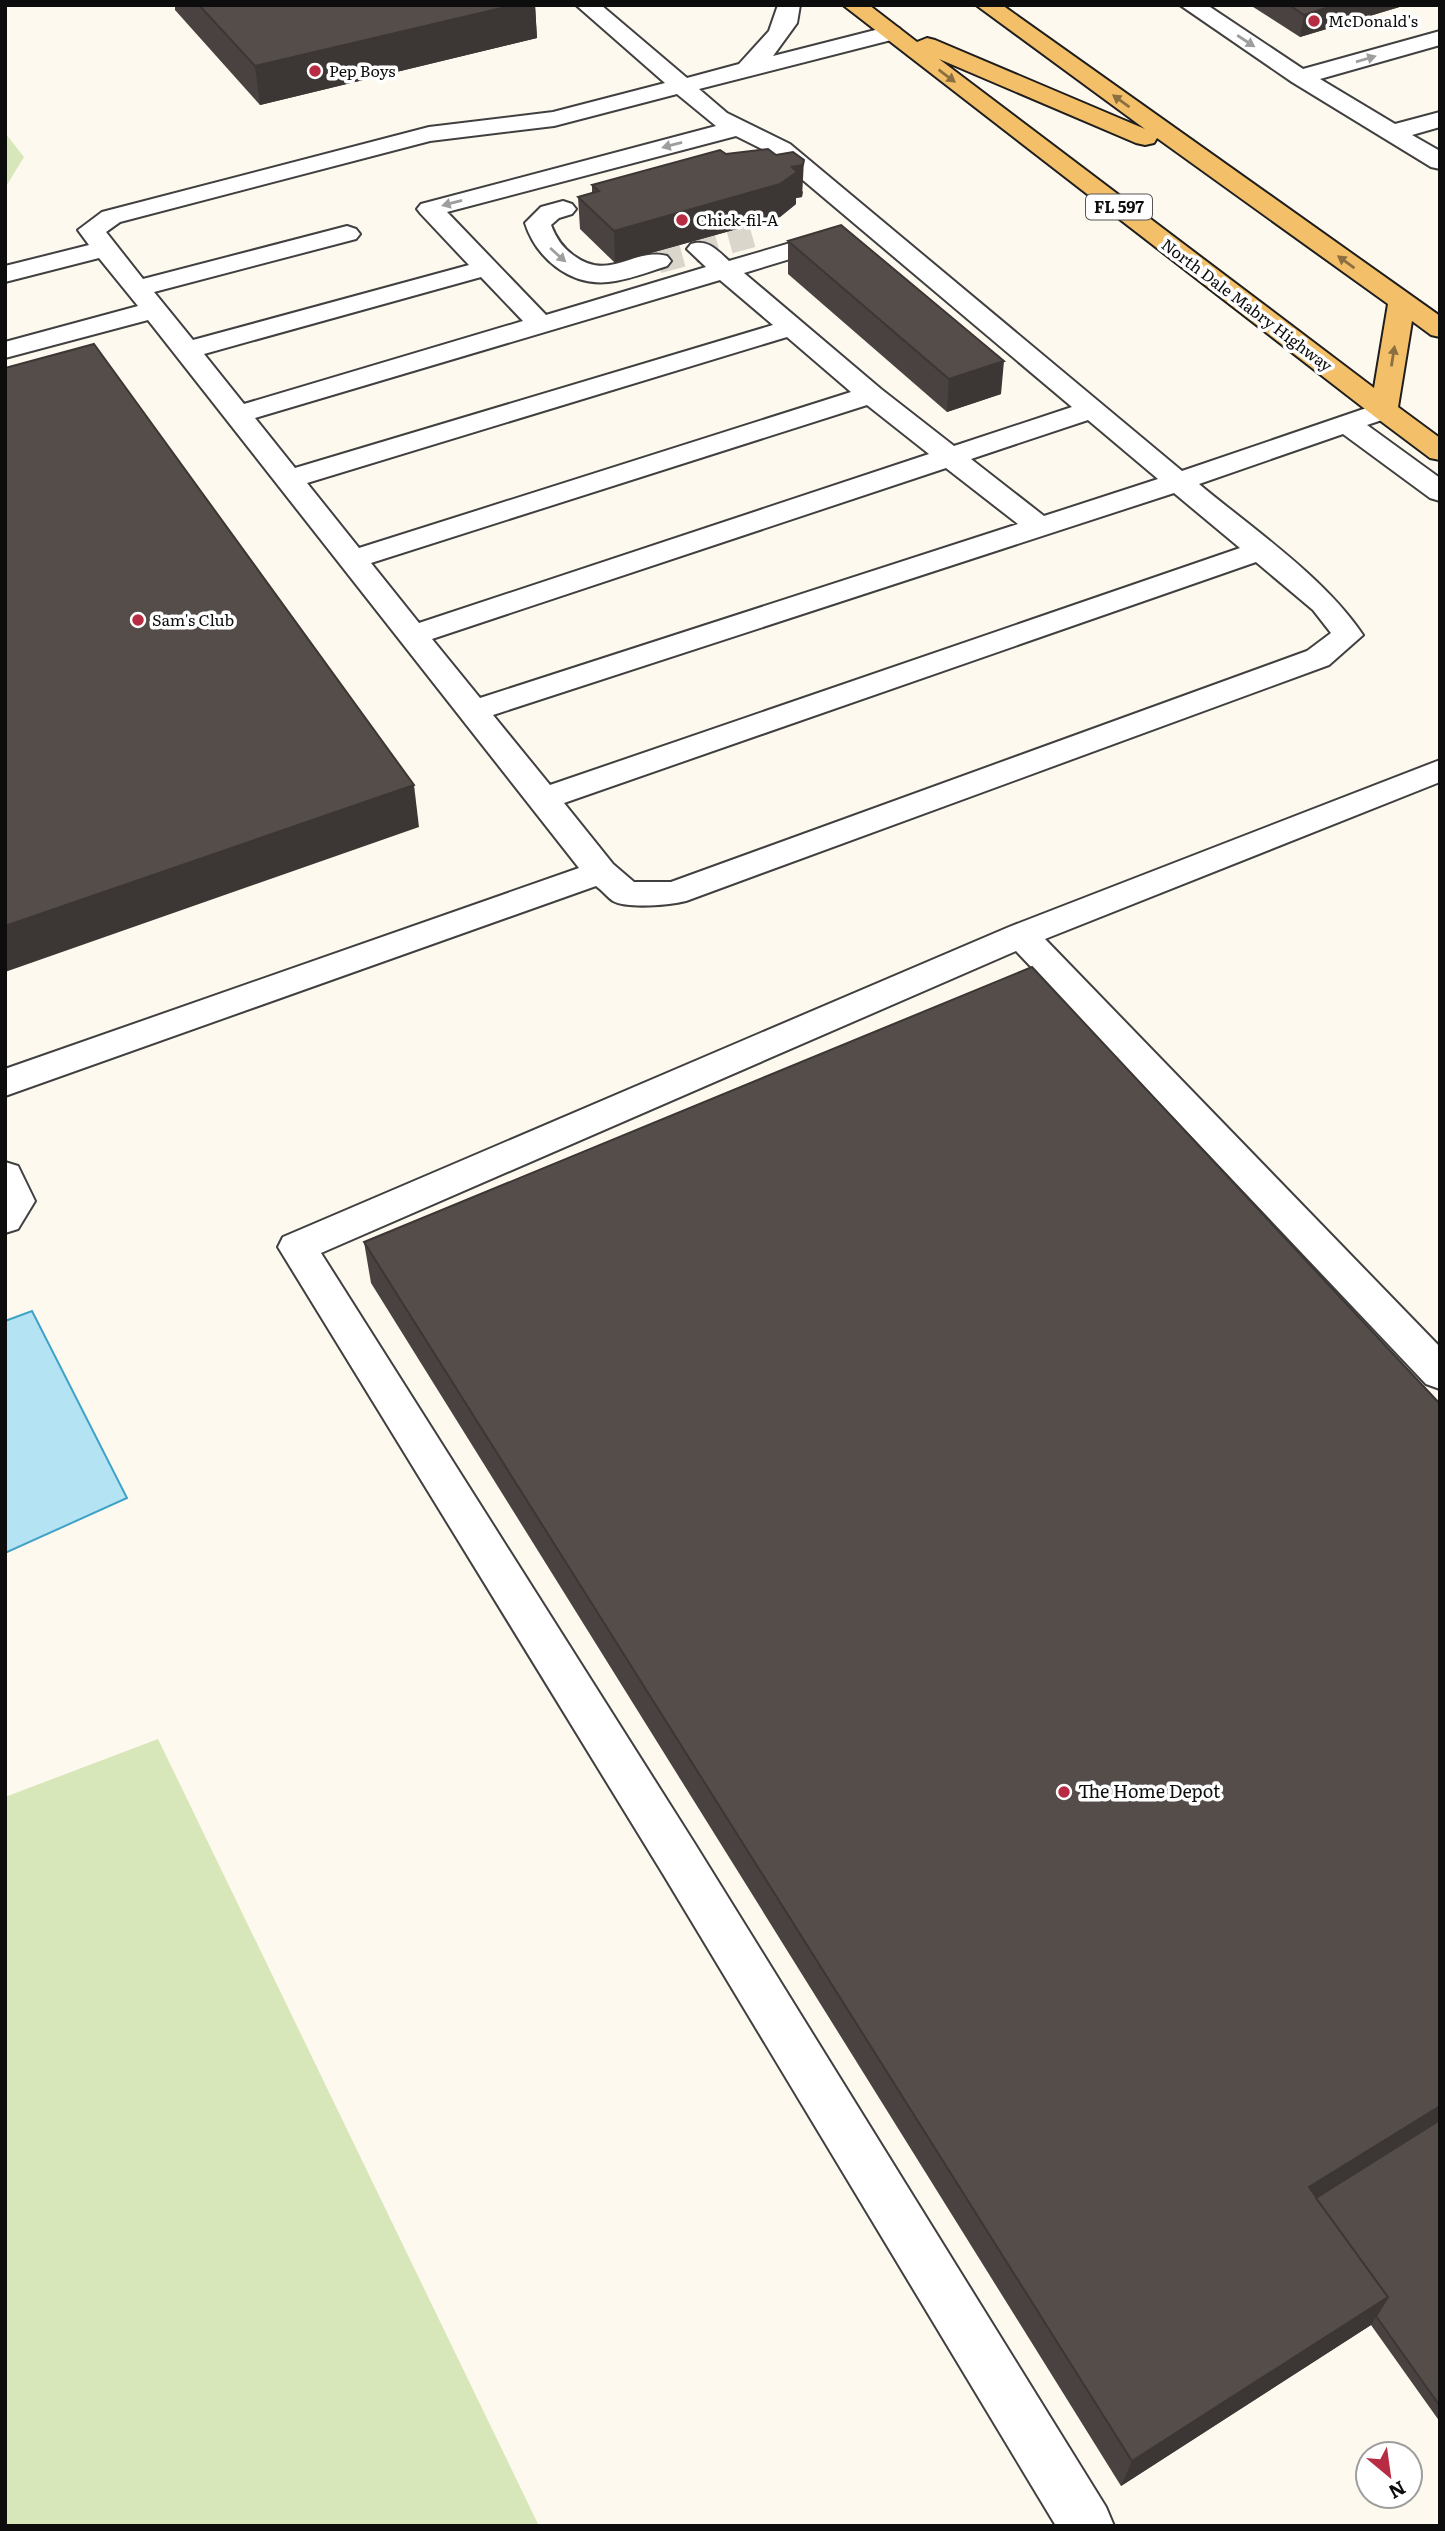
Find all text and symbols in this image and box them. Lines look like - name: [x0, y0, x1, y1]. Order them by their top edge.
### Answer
- place label: McDonald's: [1328, 8, 1418, 32]
- marker: McDonald's: [1306, 13, 1322, 29]
- one-way arrow: [1236, 35, 1255, 48]
- one-way arrow: [1356, 53, 1377, 63]
- place label: Pep Boys: [329, 58, 396, 82]
- marker: Pep Boys: [307, 63, 323, 79]
- one-way arrow: [938, 69, 956, 84]
- one-way arrow: [1112, 94, 1130, 108]
- one-way arrow: [661, 140, 683, 151]
- road number: FL 597: [1086, 195, 1152, 220]
- one-way arrow: [441, 198, 463, 209]
- place label: Chick-fil-A: [696, 207, 779, 231]
- marker: Chick-fil-A: [674, 212, 690, 228]
- street label: North Dale Mabry Highway: [1157, 232, 1339, 377]
- one-way arrow: [549, 247, 567, 263]
- one-way arrow: [1337, 255, 1355, 269]
- one-way arrow: [1388, 345, 1399, 367]
- place label: Sam's Club: [152, 607, 234, 631]
- marker: Sam's Club: [130, 612, 146, 628]
- place label: The Home Depot: [1078, 1777, 1221, 1804]
- marker: The Home Depot: [1056, 1784, 1072, 1800]
- north arrow: [1354, 2440, 1424, 2510]
- text: N: [1384, 2475, 1411, 2507]

